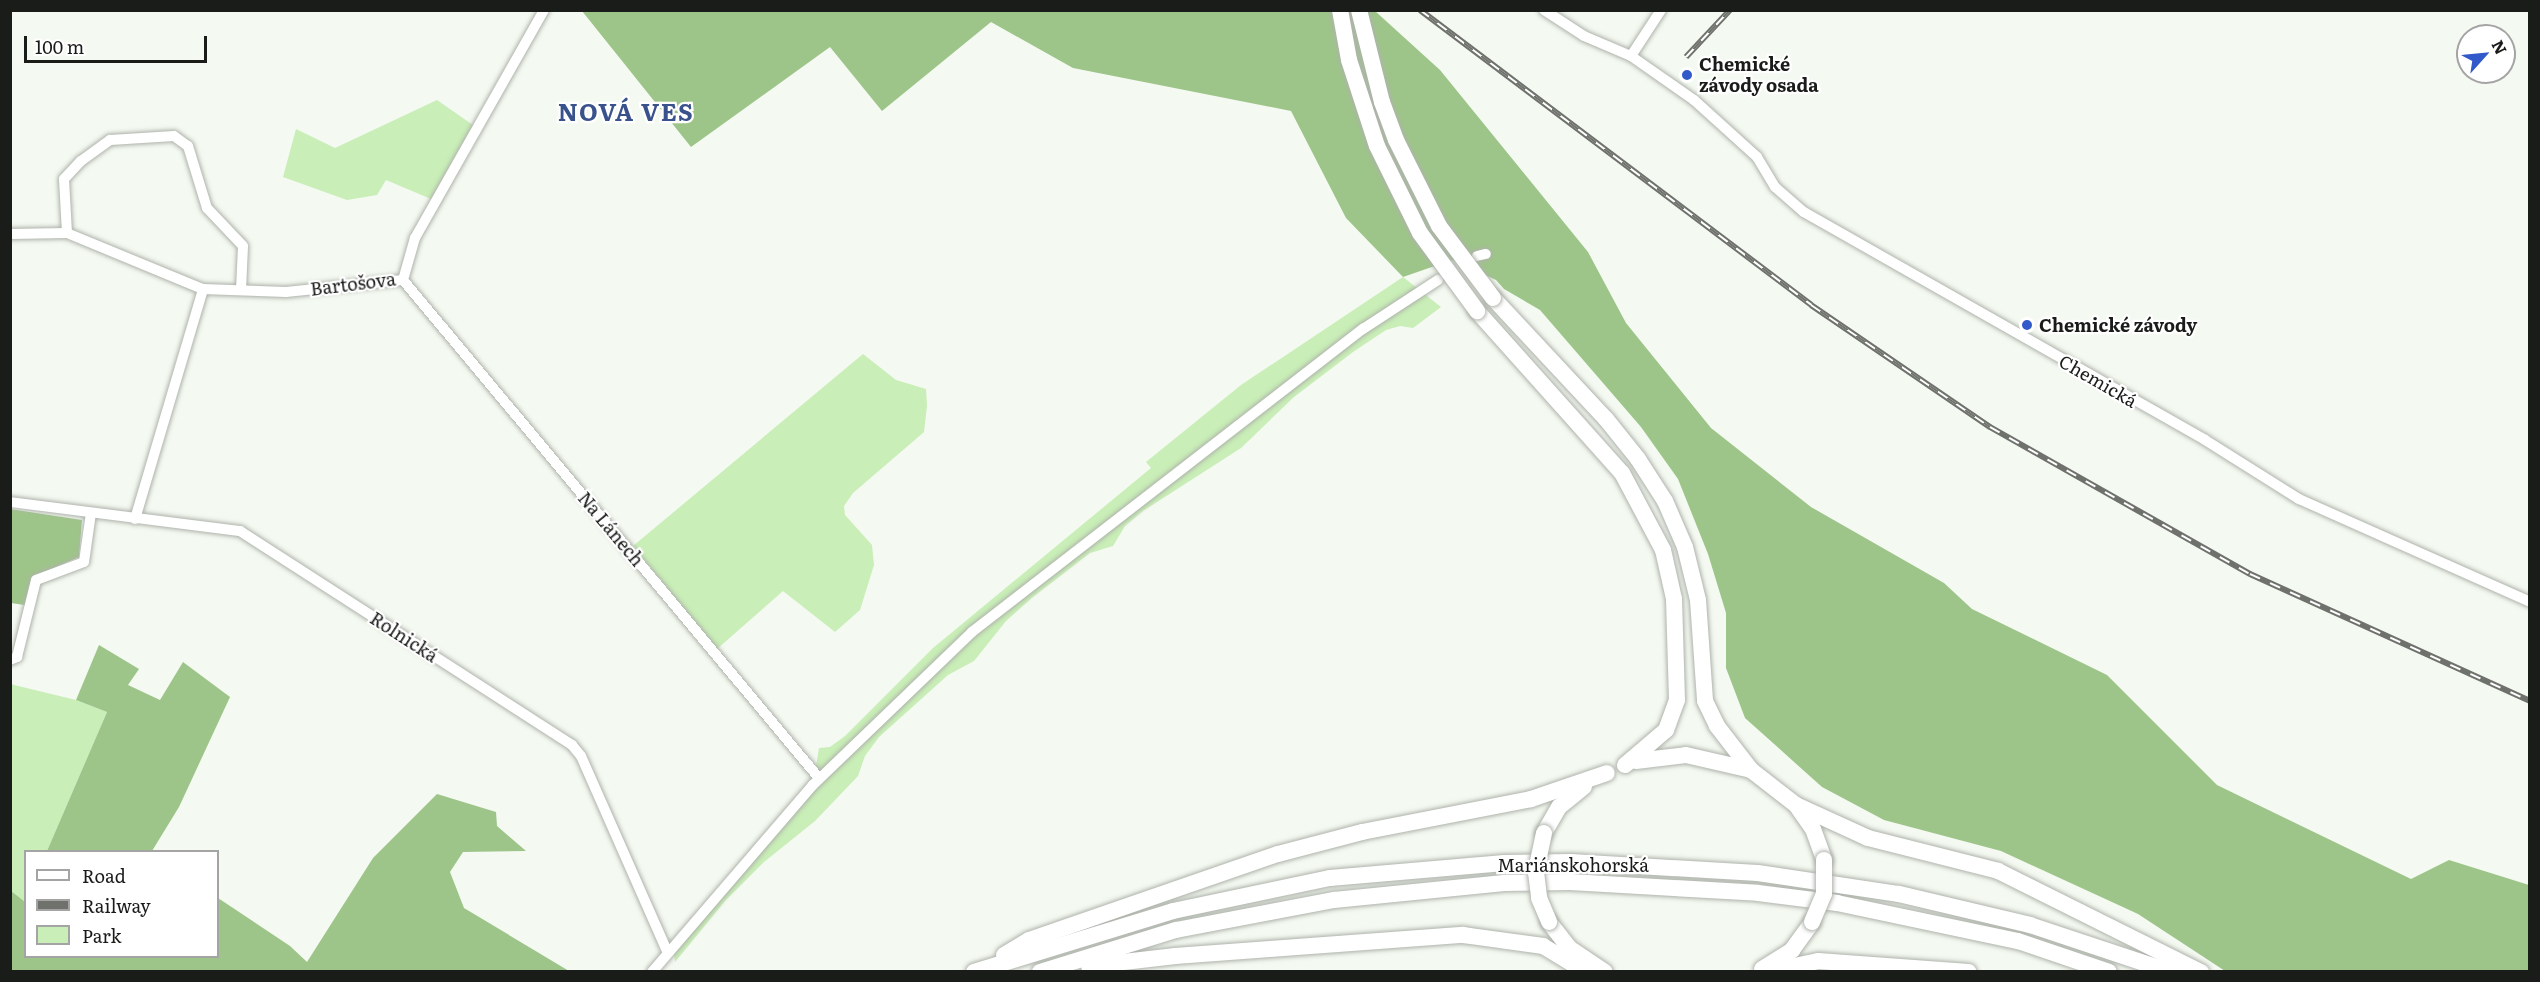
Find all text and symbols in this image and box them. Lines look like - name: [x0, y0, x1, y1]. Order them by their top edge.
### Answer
- scale bar: [27, 24, 210, 62]
- north arrow: [2456, 24, 2516, 84]
- text: 100 m: [35, 33, 84, 60]
- text: N: [2487, 35, 2514, 58]
- place label: Chemické závody osada: [1699, 54, 1819, 97]
- marker: Chemické závody osada: [1680, 68, 1694, 82]
- district label: NOVÁ VES: [558, 97, 694, 125]
- street label: Bartošova: [309, 268, 397, 300]
- place label: Chemické závody: [2039, 314, 2197, 336]
- marker: Chemické závody: [2020, 318, 2034, 332]
- street label: Chemická: [2055, 350, 2141, 412]
- street label: Na Lánech: [574, 487, 648, 571]
- street label: Rolnická: [366, 607, 442, 667]
- legend: [24, 850, 219, 958]
- street label: Mariánskohorská: [1497, 854, 1649, 876]
- text: Road: [82, 862, 126, 889]
- text: Railway: [82, 892, 151, 919]
- text: Park: [82, 922, 121, 949]

